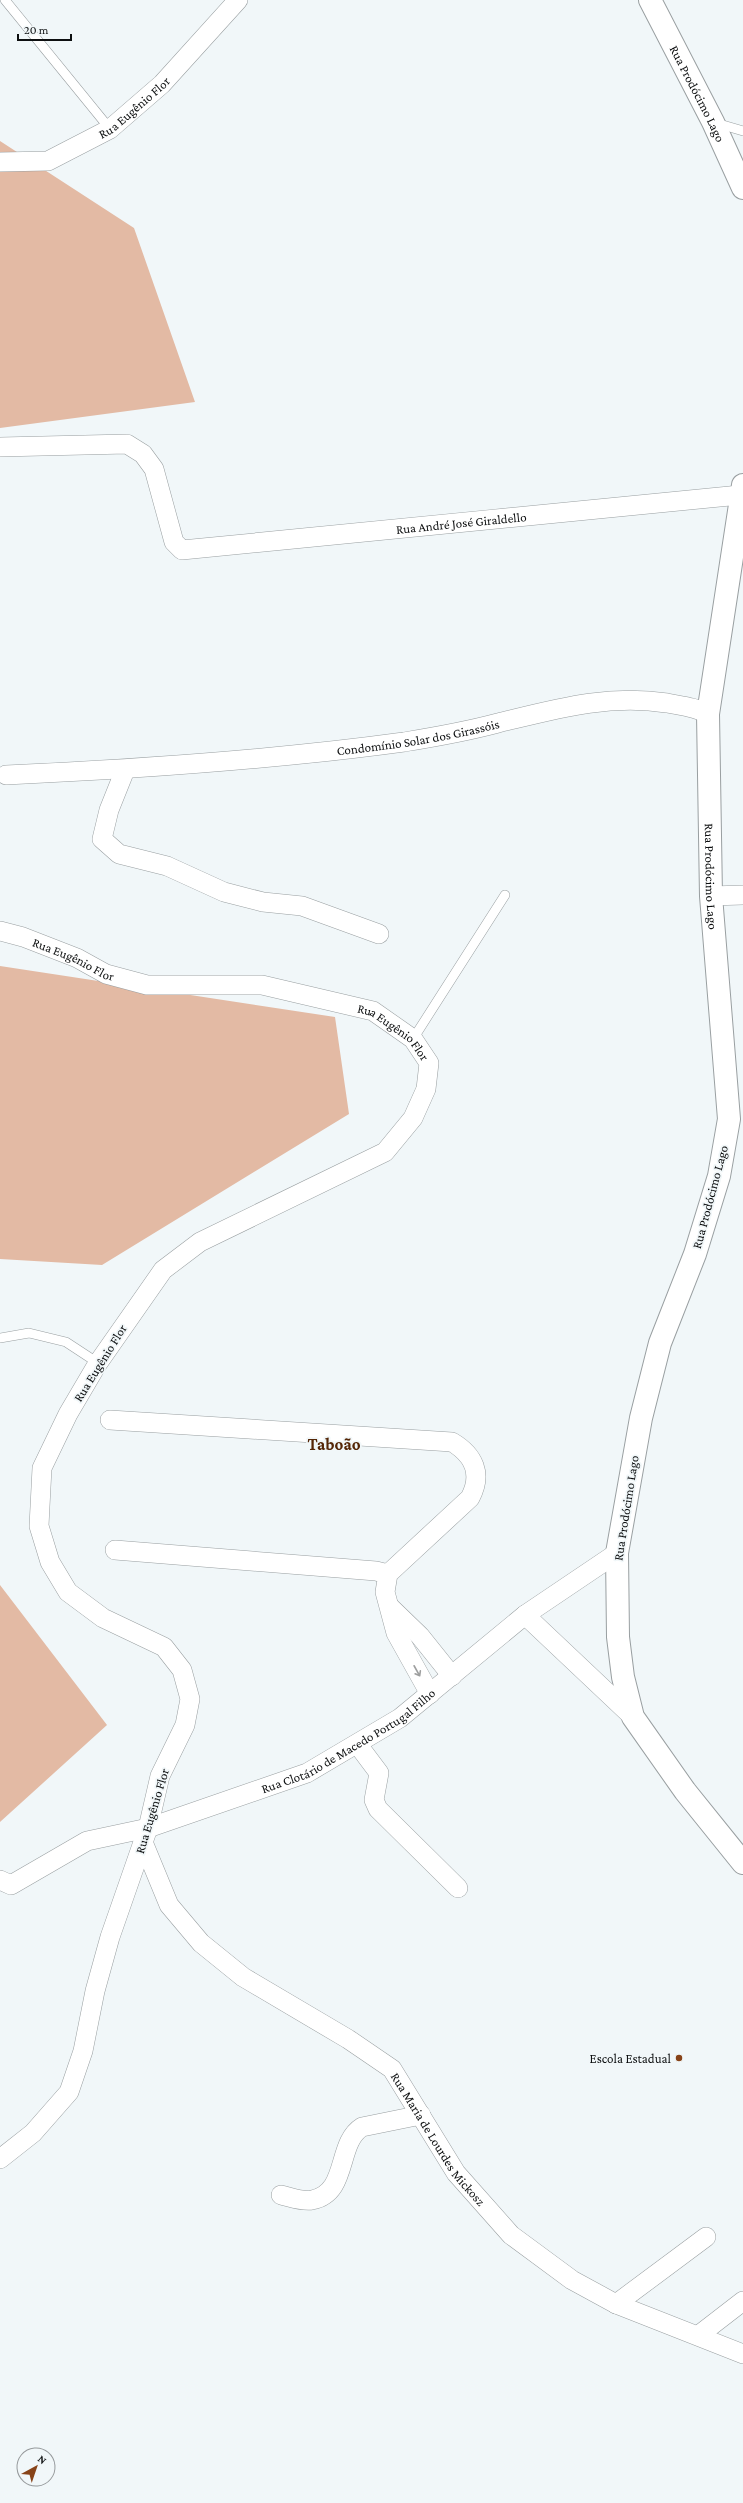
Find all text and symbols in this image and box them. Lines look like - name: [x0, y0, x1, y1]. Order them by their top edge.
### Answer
- scale bar: [18, 16, 71, 42]
- text: 20 m: [24, 23, 49, 37]
- street label: Rua Prodócimo Lago: [667, 43, 728, 144]
- street label: Rua Eugênio Flor: [96, 73, 173, 141]
- street label: Rua André José Giraldello: [395, 509, 527, 536]
- street label: Condomínio Solar dos Girassóis: [336, 716, 501, 758]
- street label: Rua Prodócimo Lago: [702, 823, 721, 930]
- street label: Rua Eugênio Flor: [31, 934, 116, 984]
- street label: Rua Eugênio Flor: [356, 1000, 433, 1064]
- street label: Rua Prodócimo Lago: [689, 1144, 731, 1250]
- street label: Rua Eugênio Flor: [70, 1321, 130, 1404]
- district label: Taboão: [307, 1435, 361, 1454]
- street label: Rua Prodócimo Lago: [610, 1454, 642, 1562]
- one-way arrow: [414, 1665, 422, 1677]
- street label: Rua Clotário de Macedo Portugal Filho: [259, 1685, 438, 1796]
- street label: Rua Eugênio Flor: [132, 1766, 172, 1855]
- place label: Escola Estadual: [590, 2051, 672, 2066]
- marker: Escola Estadual: [674, 2053, 684, 2063]
- street label: Rua Maria de Lourdes Mickosz: [388, 2069, 489, 2209]
- north arrow: [16, 2447, 56, 2487]
- text: N: [36, 2452, 50, 2467]

